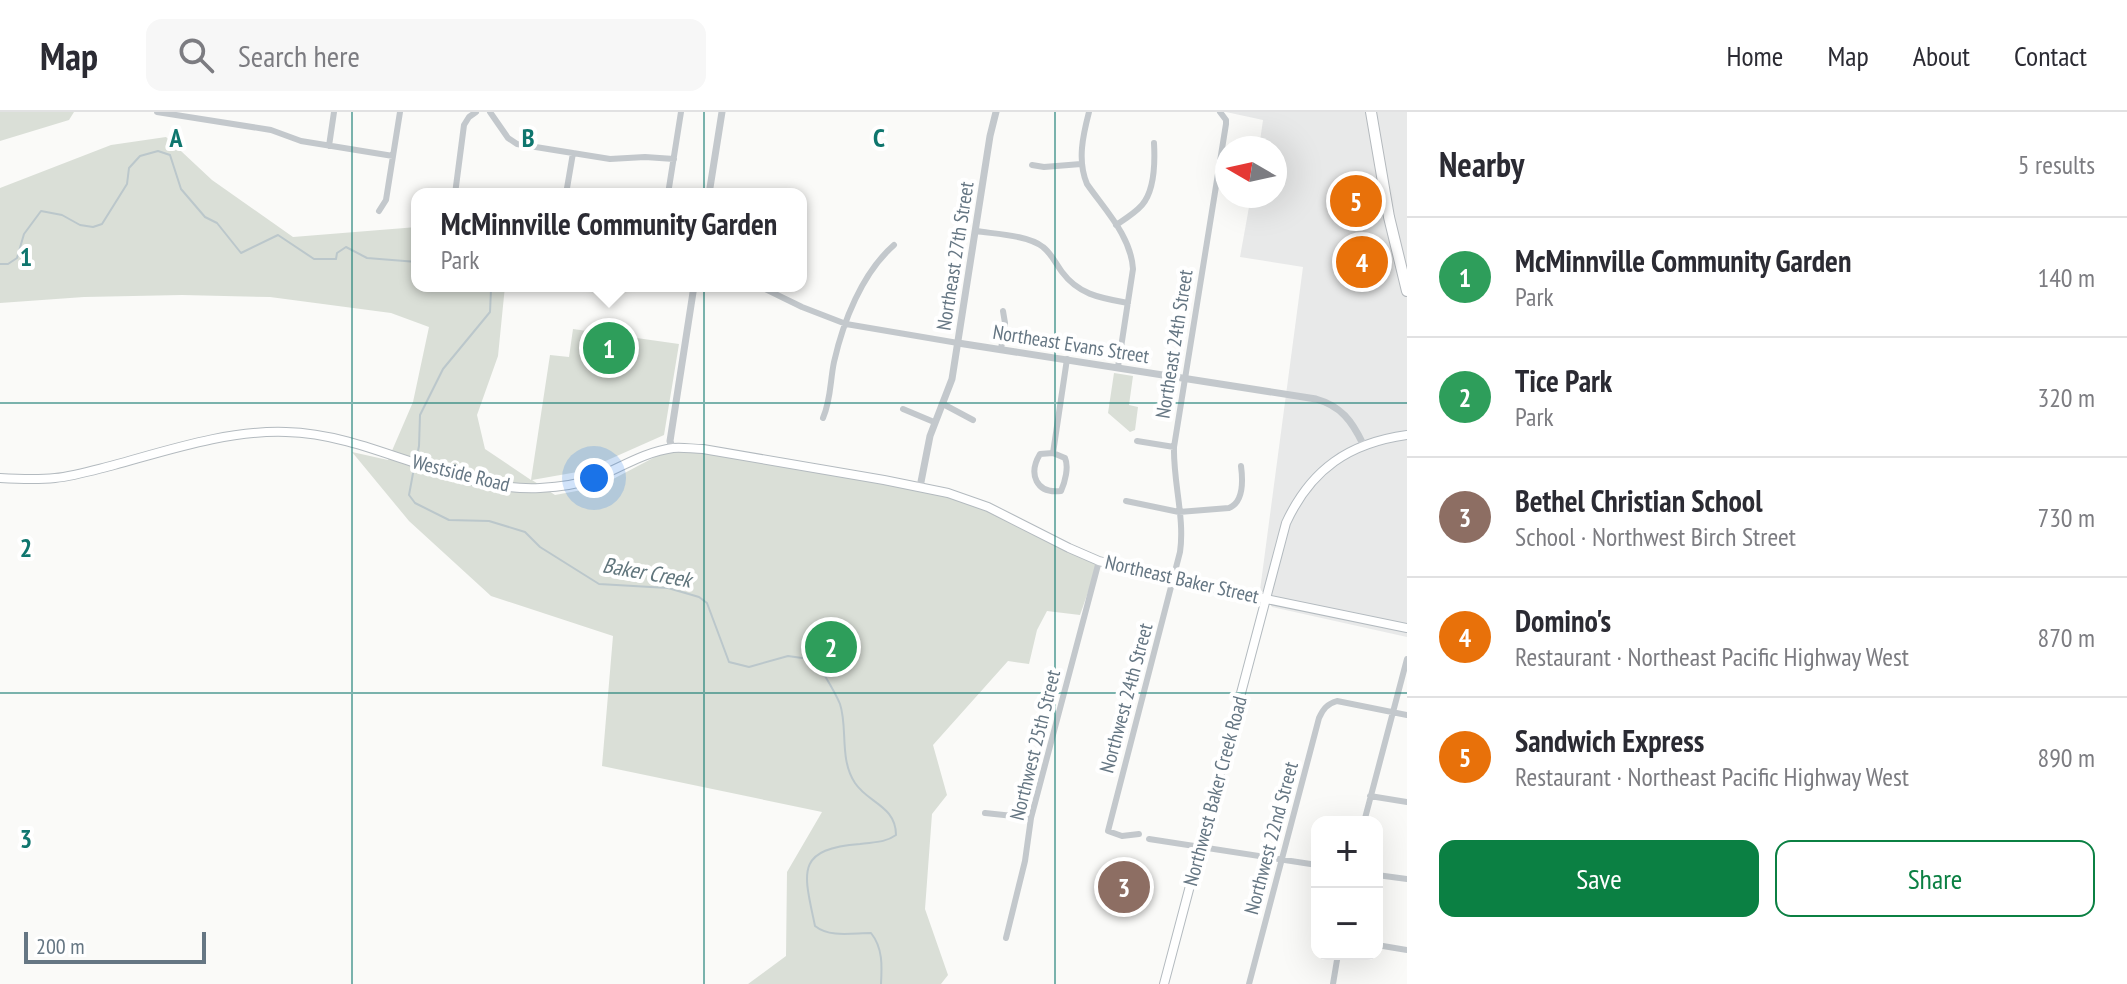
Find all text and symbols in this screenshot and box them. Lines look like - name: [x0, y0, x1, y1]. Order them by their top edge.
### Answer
- search box: [146, 19, 706, 91]
- text: Map: [40, 31, 98, 80]
- icon: search: [174, 33, 218, 77]
- text: Search here: [238, 36, 360, 75]
- text: Home: [1727, 37, 1783, 74]
- text: Map: [1827, 37, 1869, 74]
- text: About: [1913, 37, 1970, 74]
- text: Contact: [2014, 37, 2087, 74]
- text: A: [168, 121, 183, 154]
- text: B: [522, 121, 535, 154]
- text: C: [873, 121, 885, 154]
- north arrow: [1215, 136, 1287, 208]
- text: Nearby: [1439, 142, 1524, 186]
- text: 5 results: [2018, 148, 2095, 181]
- pin: 5: [1330, 171, 1382, 231]
- street label: Northeast 27th Street: [930, 179, 980, 332]
- popup: [411, 188, 807, 292]
- text: McMinnville Community Garden: [441, 204, 777, 243]
- pin: 4: [1336, 232, 1388, 292]
- text: 1: [20, 240, 32, 273]
- text: McMinnville Community Garden: [1515, 241, 1851, 280]
- text: Park: [441, 243, 479, 276]
- text: 1: [1459, 261, 1471, 294]
- text: 140 m: [2037, 261, 2095, 294]
- street label: Northeast 24th Street: [1149, 267, 1199, 420]
- text: Park: [1515, 280, 1554, 313]
- pin: 1: [583, 318, 635, 378]
- street label: Northeast Evans Street: [991, 319, 1152, 369]
- text: Tice Park: [1515, 361, 1612, 400]
- text: 2: [1459, 381, 1471, 414]
- text: 320 m: [2037, 381, 2095, 414]
- text: Park: [1515, 400, 1554, 433]
- street label: Westside Road: [410, 448, 512, 498]
- your location: [574, 458, 614, 498]
- text: Bethel Christian School: [1515, 481, 1763, 520]
- text: 3: [1459, 501, 1471, 534]
- text: 730 m: [2037, 501, 2095, 534]
- text: School · Northwest Birch Street: [1515, 520, 1796, 553]
- text: 2: [20, 531, 32, 564]
- street label: Northeast Baker Street: [1103, 549, 1262, 609]
- water label: Baker Creek: [600, 550, 696, 594]
- text: Domino's: [1515, 601, 1611, 640]
- pin: 2: [805, 617, 857, 677]
- street label: Northwest 24th Street: [1094, 620, 1159, 776]
- text: 4: [1459, 621, 1471, 654]
- text: 870 m: [2037, 621, 2095, 654]
- text: Restaurant · Northeast Pacific Highway West: [1515, 640, 1909, 673]
- street label: Northwest 25th Street: [1004, 667, 1066, 823]
- street label: Northwest Baker Creek Road: [1177, 693, 1253, 889]
- text: Sandwich Express: [1515, 721, 1704, 760]
- text: 5: [1459, 741, 1471, 774]
- text: 890 m: [2037, 741, 2095, 774]
- street label: Northwest 22nd Street: [1238, 758, 1304, 917]
- text: Restaurant · Northeast Pacific Highway West: [1515, 760, 1909, 793]
- map controls: [1311, 816, 1383, 960]
- button: +: [1311, 816, 1383, 888]
- text: 3: [20, 822, 32, 855]
- button: Save: [1439, 840, 1759, 917]
- button: Share: [1775, 840, 2095, 917]
- pin: 3: [1098, 857, 1150, 917]
- button: −: [1311, 888, 1383, 960]
- scale bar: [24, 928, 206, 964]
- text: 200 m: [36, 932, 85, 960]

